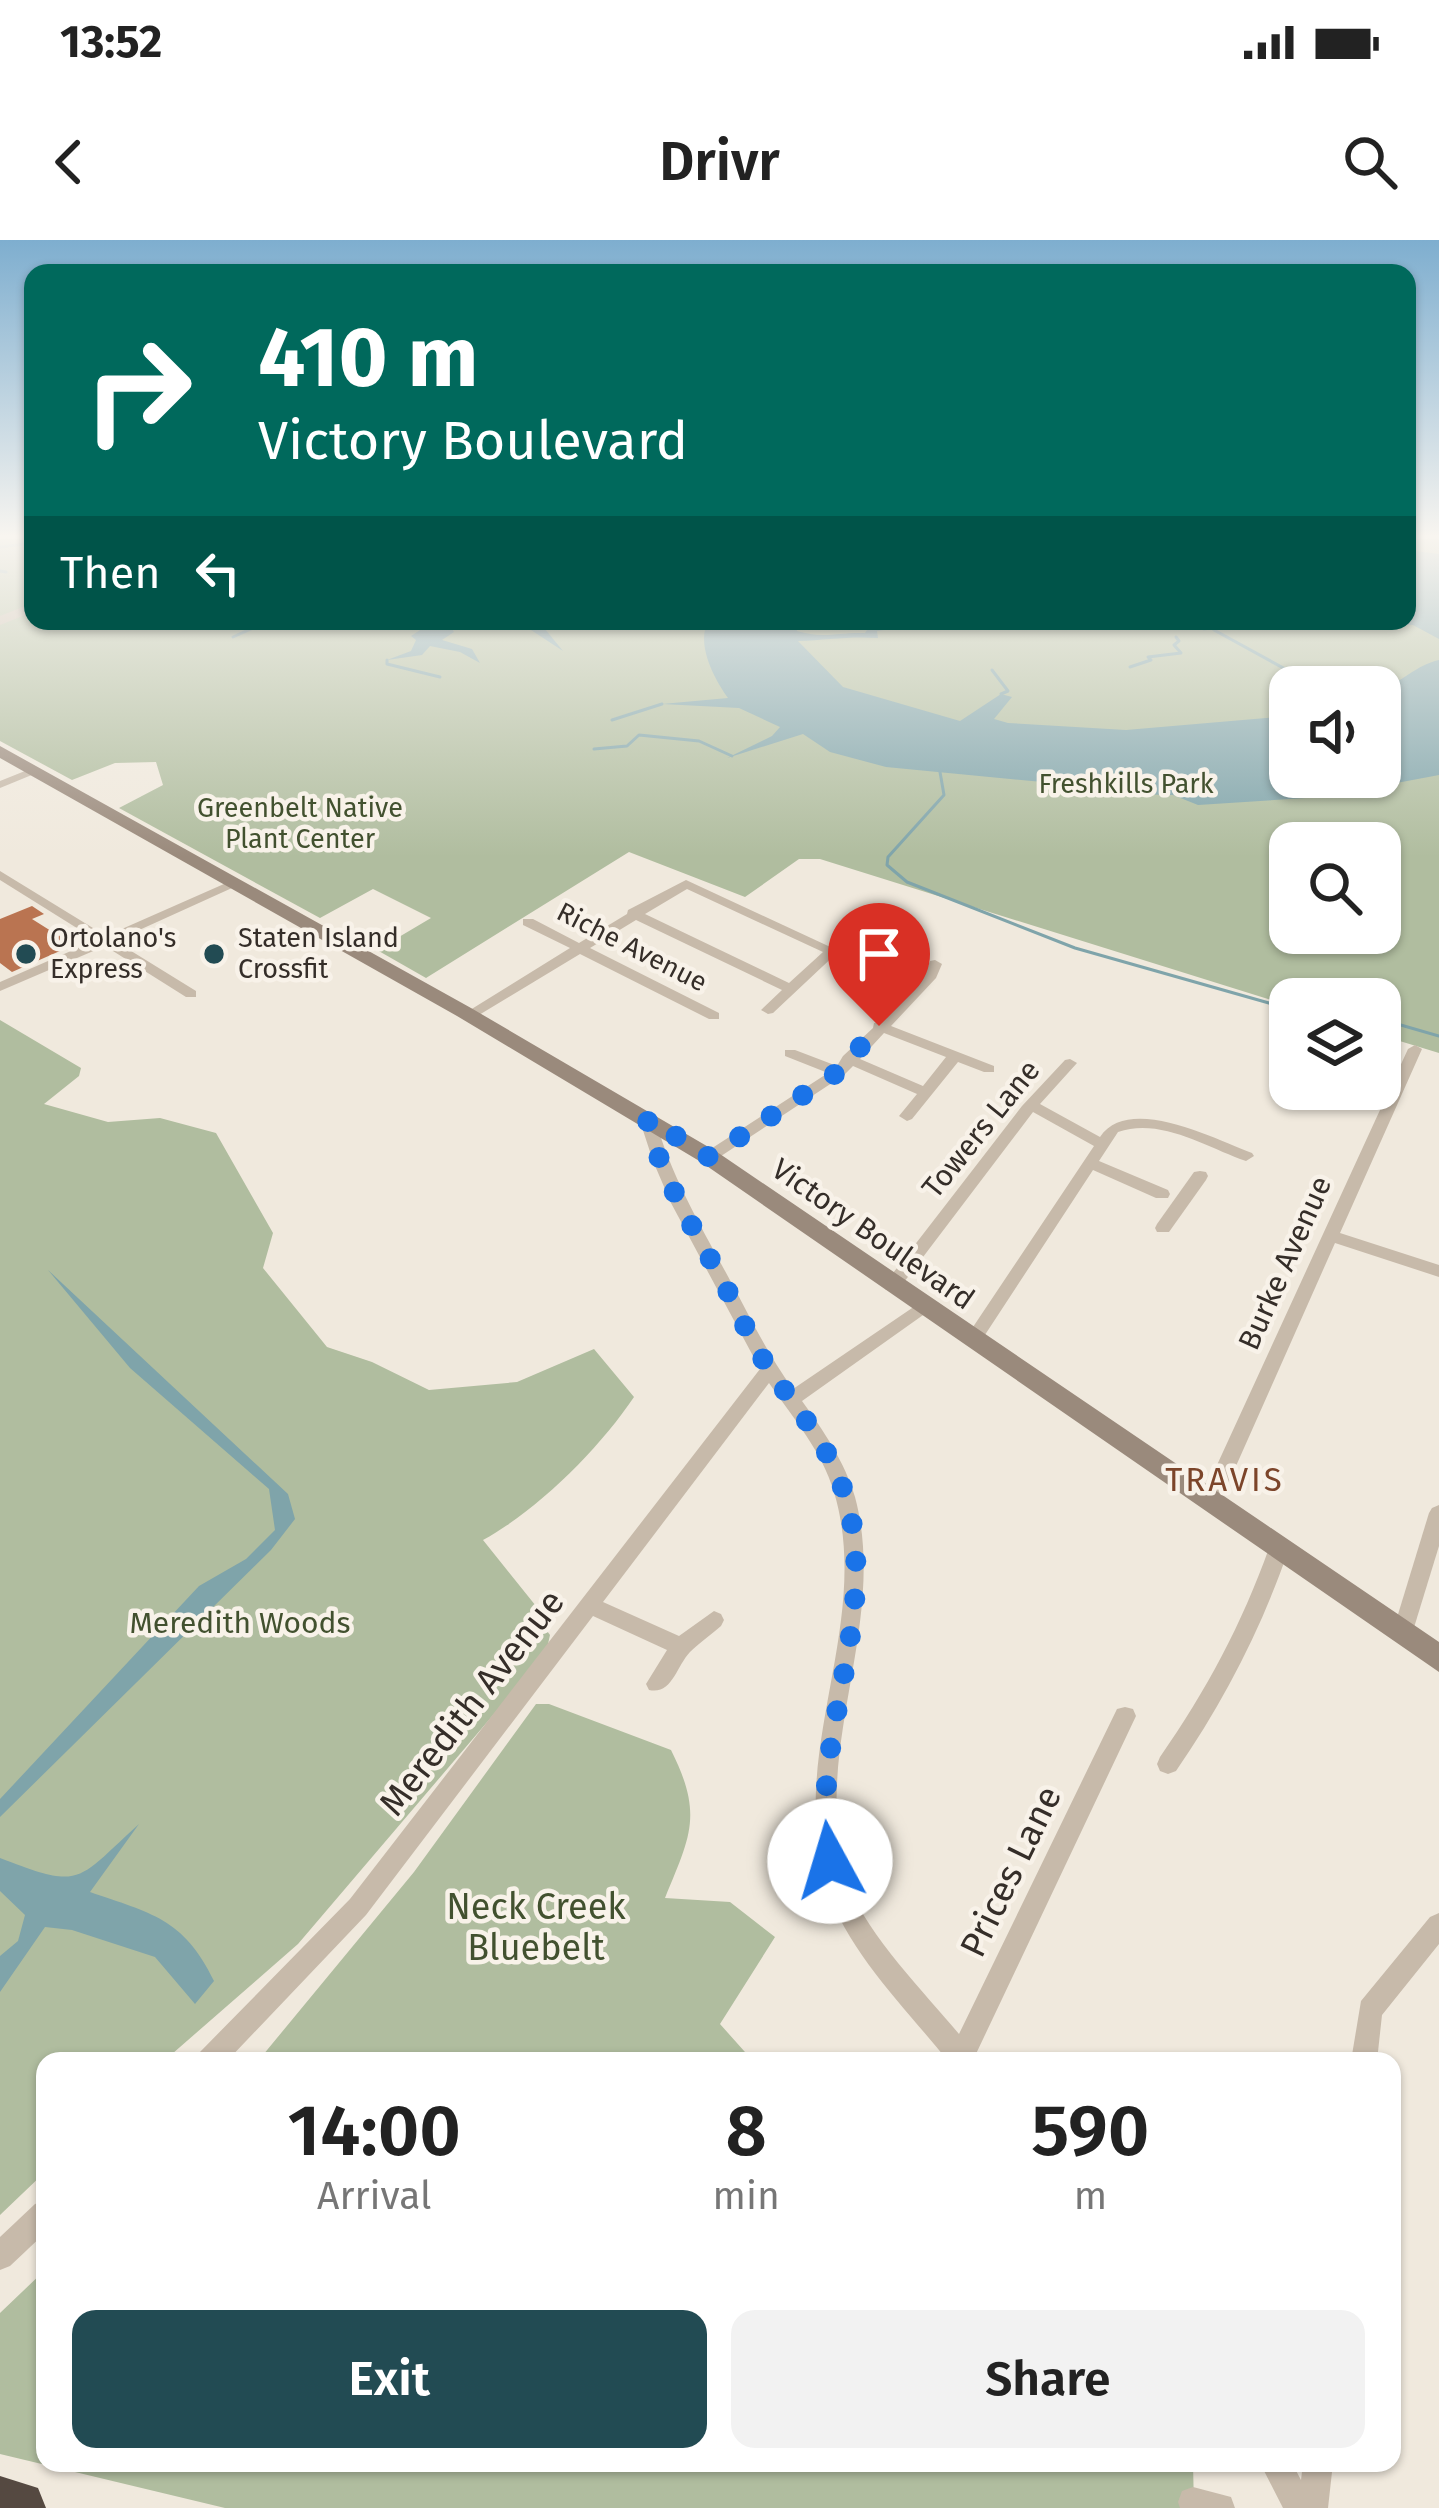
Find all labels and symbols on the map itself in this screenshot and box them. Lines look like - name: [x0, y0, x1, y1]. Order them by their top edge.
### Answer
- park label: Freshkills Park: [1038, 768, 1214, 800]
- park label: Greenbelt Native Plant Center: [197, 792, 403, 855]
- street label: Riche Avenue: [552, 895, 712, 999]
- pin: [828, 903, 930, 1026]
- place label: Ortolano's Express: [50, 922, 176, 985]
- place label: Staten Island Crossfit: [238, 922, 399, 985]
- marker: Ortolano's Express: [13, 941, 39, 967]
- marker: Staten Island Crossfit: [201, 941, 227, 967]
- street label: Towers Lane: [914, 1053, 1048, 1205]
- street label: Victory Boulevard: [765, 1151, 981, 1317]
- street label: Burke Avenue: [1231, 1171, 1339, 1355]
- district label: TRAVIS: [1165, 1460, 1285, 1500]
- street label: Meredith Avenue: [370, 1581, 574, 1824]
- park label: Meredith Woods: [130, 1605, 350, 1641]
- street label: Prices Lane: [951, 1779, 1071, 1964]
- position arrow: [767, 1798, 893, 1924]
- park label: Neck Creek Bluebelt: [446, 1885, 626, 1970]

